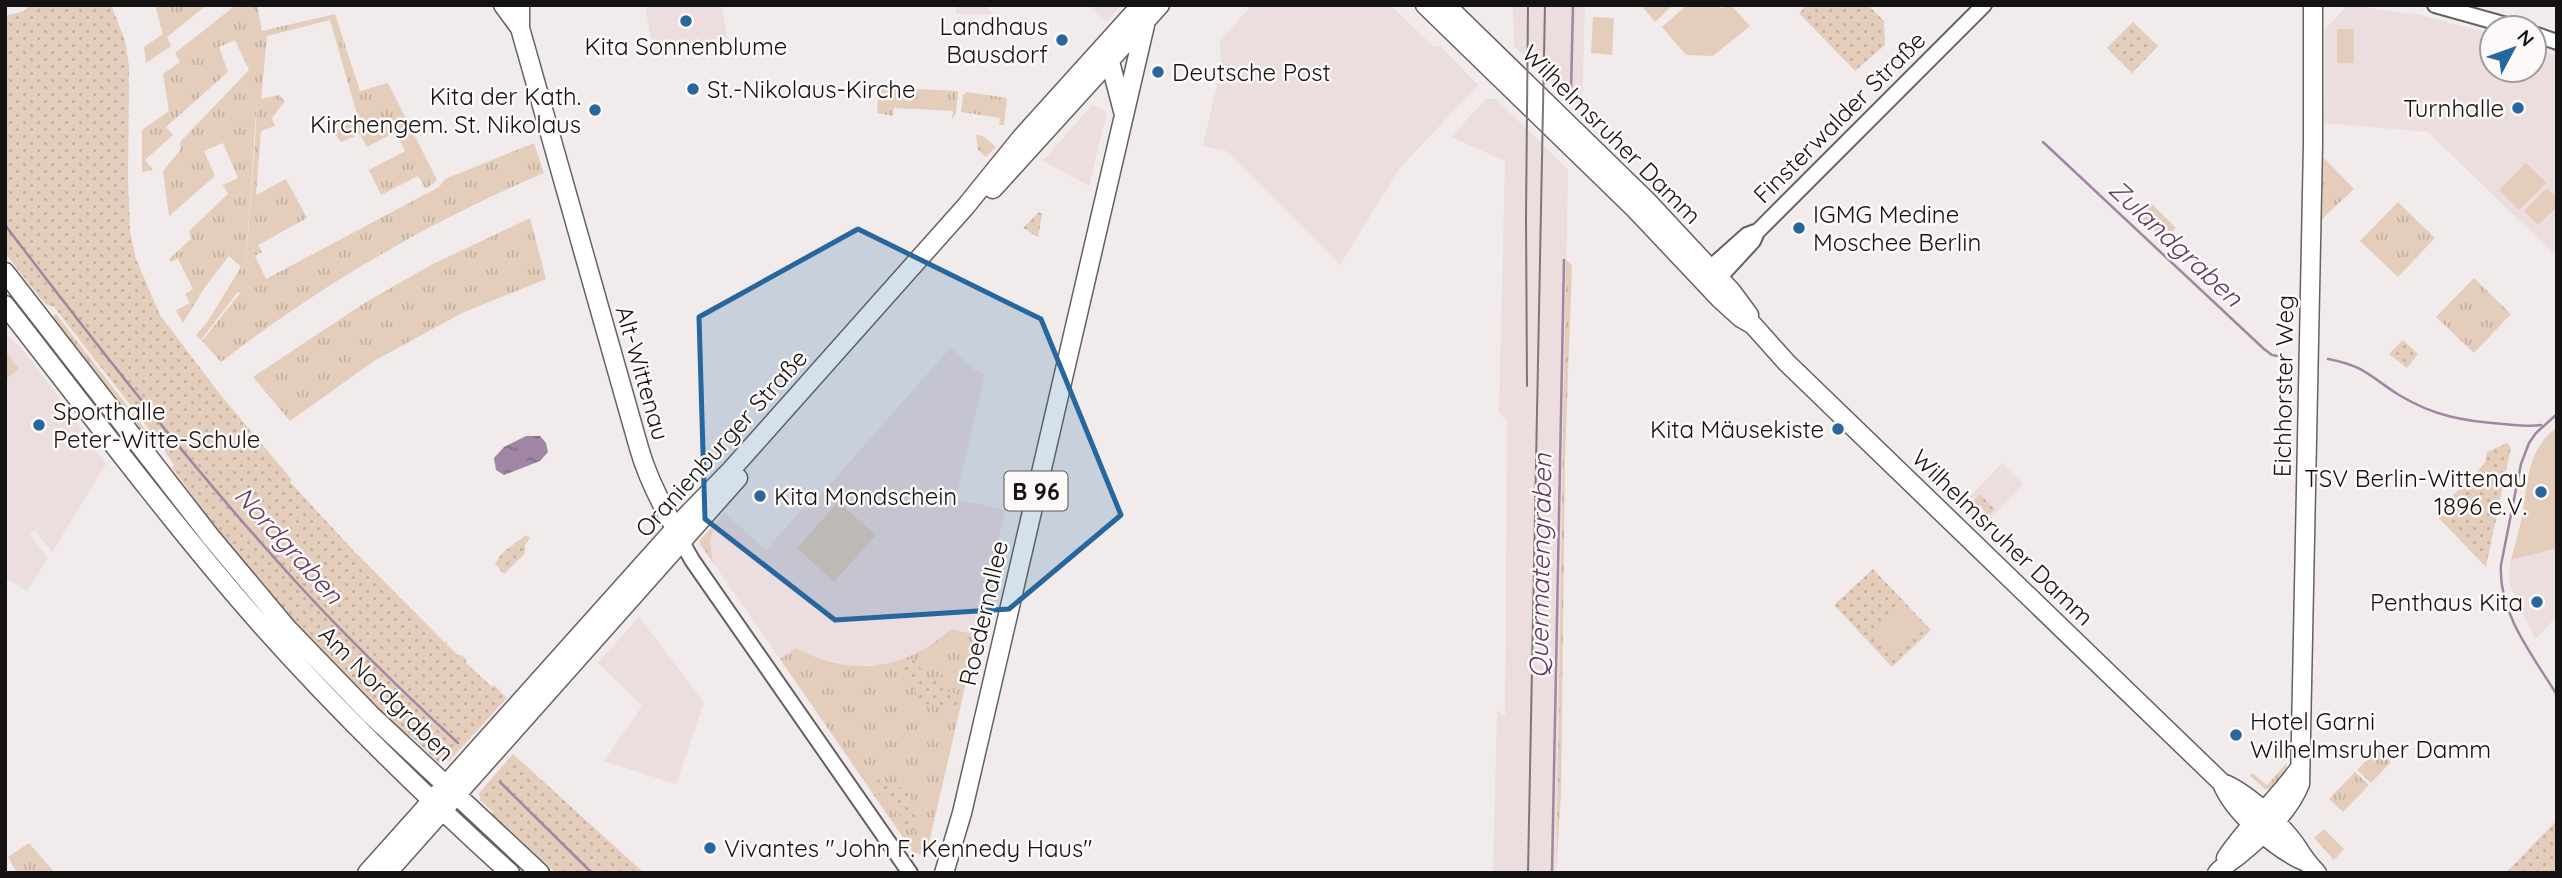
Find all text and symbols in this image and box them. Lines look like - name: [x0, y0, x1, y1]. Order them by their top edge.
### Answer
- place label: Landhaus Bausdorf: [939, 11, 1048, 69]
- marker: Kita Sonnenblume: [678, 13, 694, 29]
- north arrow: [2478, 14, 2548, 84]
- street label: Finsterwalder Straße: [1747, 25, 1931, 209]
- text: N: [2512, 25, 2539, 51]
- place label: Kita Sonnenblume: [585, 31, 787, 61]
- marker: Landhaus Bausdorf: [1054, 32, 1070, 48]
- street label: Wilhelmsruher Damm: [1516, 38, 1708, 230]
- place label: Deutsche Post: [1172, 57, 1331, 87]
- marker: Deutsche Post: [1150, 64, 1166, 80]
- place label: St.-Nikolaus-Kirche: [707, 74, 916, 104]
- place label: Kita der Kath. Kirchengem. St. Nikolaus: [310, 81, 581, 139]
- marker: St.-Nikolaus-Kirche: [685, 81, 701, 97]
- place label: Turnhalle: [2403, 93, 2504, 123]
- marker: Turnhalle: [2510, 100, 2526, 116]
- marker: Kita der Kath. Kirchengem. St. Nikolaus: [587, 102, 603, 118]
- water label: Zulandgraben: [2102, 173, 2251, 314]
- place label: IGMG Medine Moschee Berlin: [1813, 199, 1981, 257]
- marker: IGMG Medine Moschee Berlin: [1791, 220, 1807, 236]
- street label: Eichhorster Weg: [2266, 295, 2300, 477]
- street label: Alt-Wittenau: [610, 302, 676, 444]
- street label: Oranienburger Straße: [629, 343, 813, 543]
- place label: Sporthalle Peter-Witte-Schule: [53, 396, 260, 454]
- place label: Kita Mäusekiste: [1650, 414, 1824, 444]
- marker: Sporthalle Peter-Witte-Schule: [31, 417, 47, 433]
- marker: Kita Mäusekiste: [1830, 421, 1846, 437]
- street label: Wilhelmsruher Damm: [1906, 442, 2100, 632]
- water label: Quermatengraben: [1522, 452, 1558, 679]
- place label: TSV Berlin-Wittenau 1896 e.V.: [2304, 463, 2527, 521]
- road number: B 96: [1004, 471, 1068, 510]
- water label: Nordgraben: [228, 479, 351, 611]
- place label: Kita Mondschein: [774, 481, 957, 511]
- marker: TSV Berlin-Wittenau 1896 e.V.: [2533, 484, 2549, 500]
- marker: Kita Mondschein: [752, 488, 768, 504]
- street label: Roedernallee: [952, 538, 1014, 688]
- place label: Penthaus Kita: [2370, 587, 2523, 617]
- marker: Penthaus Kita: [2529, 594, 2545, 610]
- street label: Am Nordgraben: [313, 619, 461, 767]
- place label: Hotel Garni Wilhelmsruher Damm: [2250, 706, 2491, 764]
- marker: Hotel Garni Wilhelmsruher Damm: [2228, 727, 2244, 743]
- place label: Vivantes "John F. Kennedy Haus": [724, 833, 1092, 863]
- marker: Vivantes "John F. Kennedy Haus": [702, 840, 718, 856]

